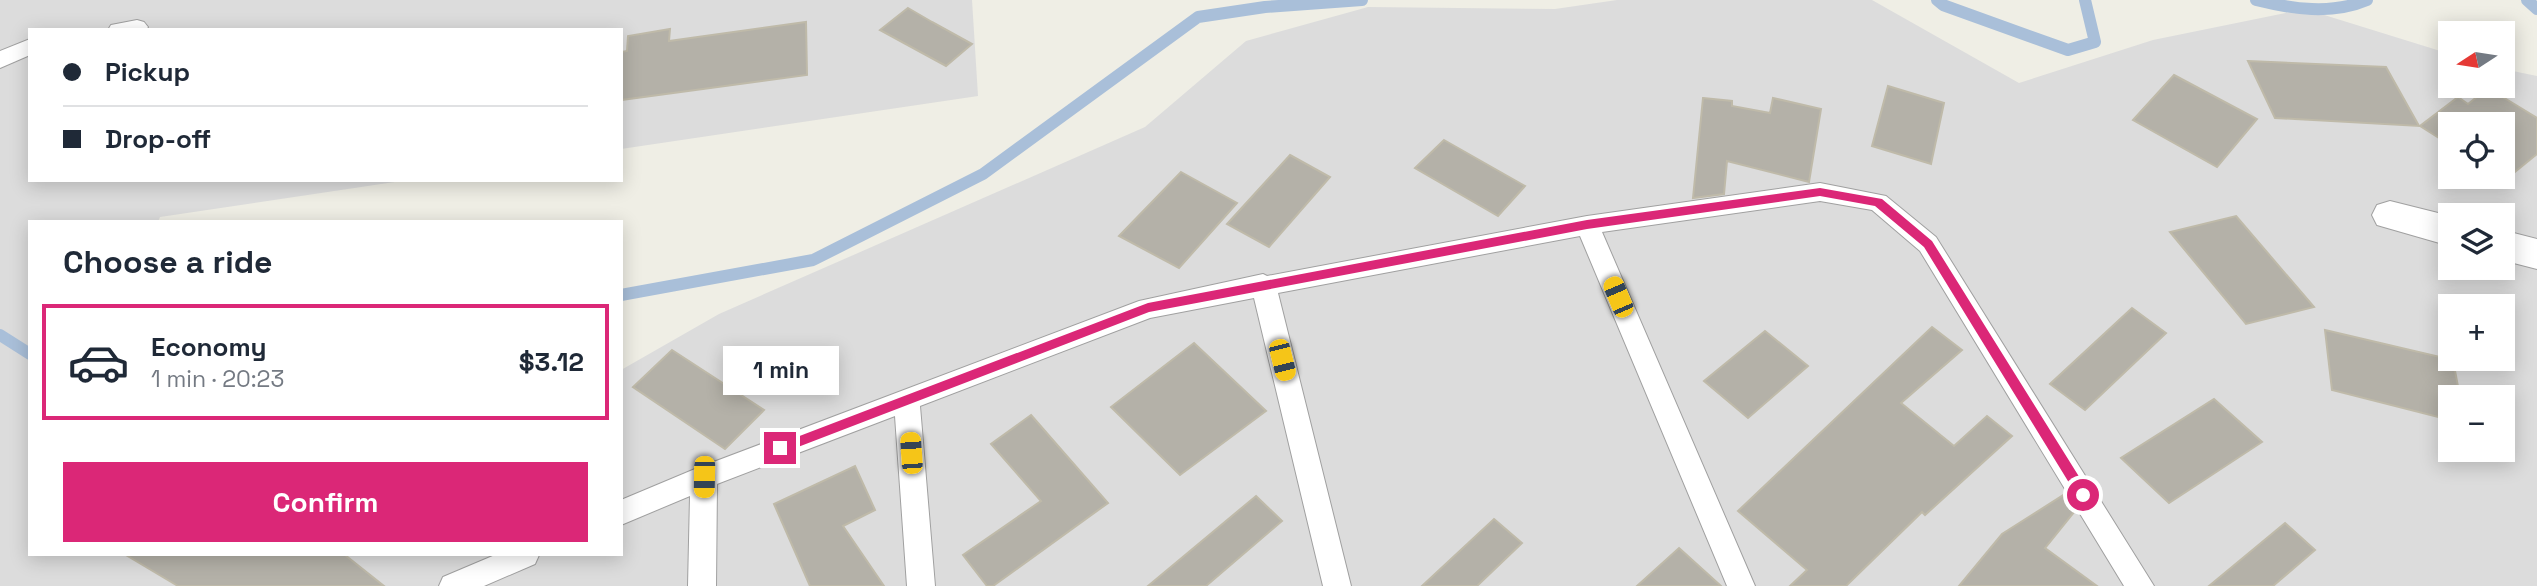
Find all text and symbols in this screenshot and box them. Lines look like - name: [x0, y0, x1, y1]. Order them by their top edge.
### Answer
- north arrow: [2438, 21, 2515, 98]
- map controls: [2438, 21, 2515, 462]
- text: Pickup: [105, 55, 190, 89]
- button: locate: [2438, 112, 2515, 189]
- text: Drop-off: [105, 122, 211, 156]
- button: layers: [2438, 203, 2515, 280]
- text: Choose a ride: [63, 242, 273, 282]
- car: [1601, 274, 1636, 320]
- button: +: [2438, 294, 2515, 371]
- text: Economy: [151, 330, 267, 364]
- icon: car: [67, 331, 130, 394]
- car: [1267, 337, 1298, 383]
- text: $3.12: [519, 345, 584, 379]
- callout: 1 min: [722, 346, 838, 396]
- text: 1 min: [753, 355, 809, 385]
- text: 1 min · 20:23: [151, 364, 284, 394]
- button: −: [2438, 385, 2515, 462]
- car: [900, 431, 923, 475]
- route end: [764, 432, 796, 464]
- car: [694, 456, 715, 498]
- button: Confirm: [63, 462, 588, 542]
- route start: [2067, 479, 2099, 511]

